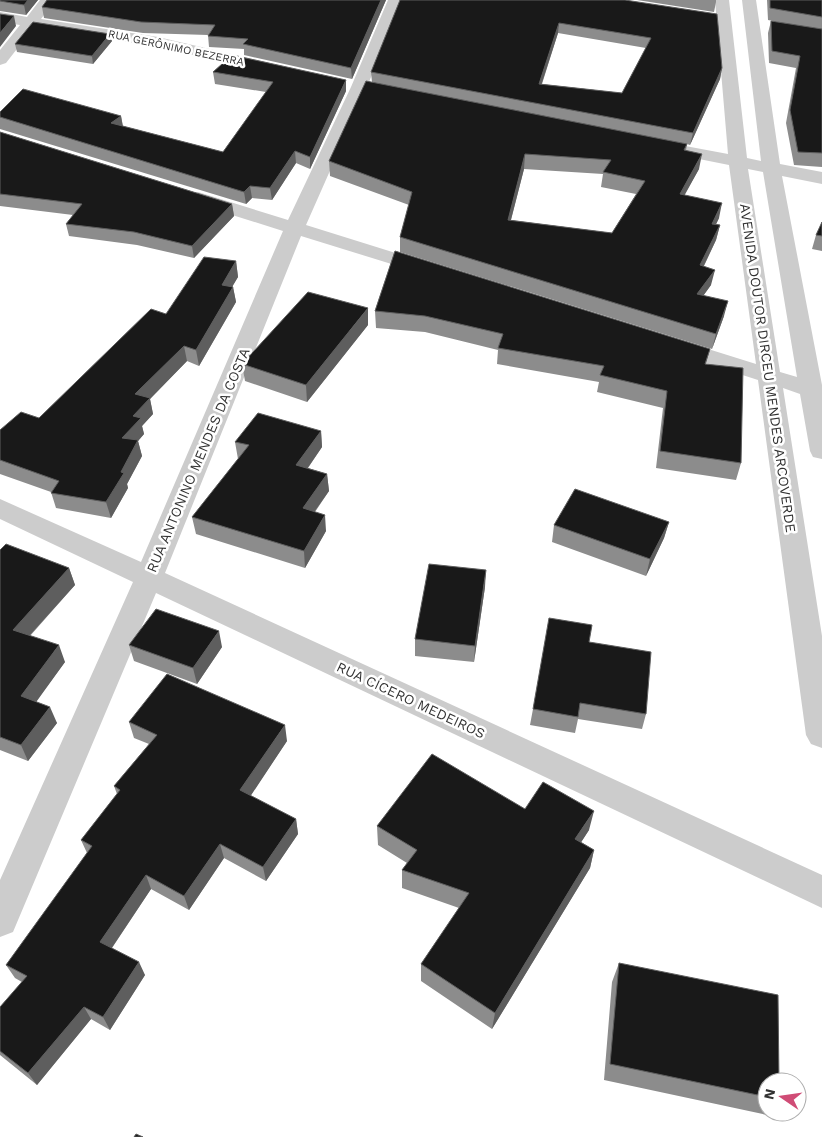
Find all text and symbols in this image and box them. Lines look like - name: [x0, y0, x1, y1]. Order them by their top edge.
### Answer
- street label: RUA GERÔNIMO BEZERRA: [107, 26, 245, 69]
- street label: AVENIDA DOUTOR DIRCEU MENDES ARCOVERDE: [737, 203, 799, 534]
- street label: RUA ANTONINO MENDES DA COSTA: [143, 345, 253, 575]
- street label: RUA CÍCERO MEDEIROS: [334, 659, 488, 741]
- north arrow: [757, 1072, 807, 1122]
- text: N: [760, 1087, 778, 1101]

